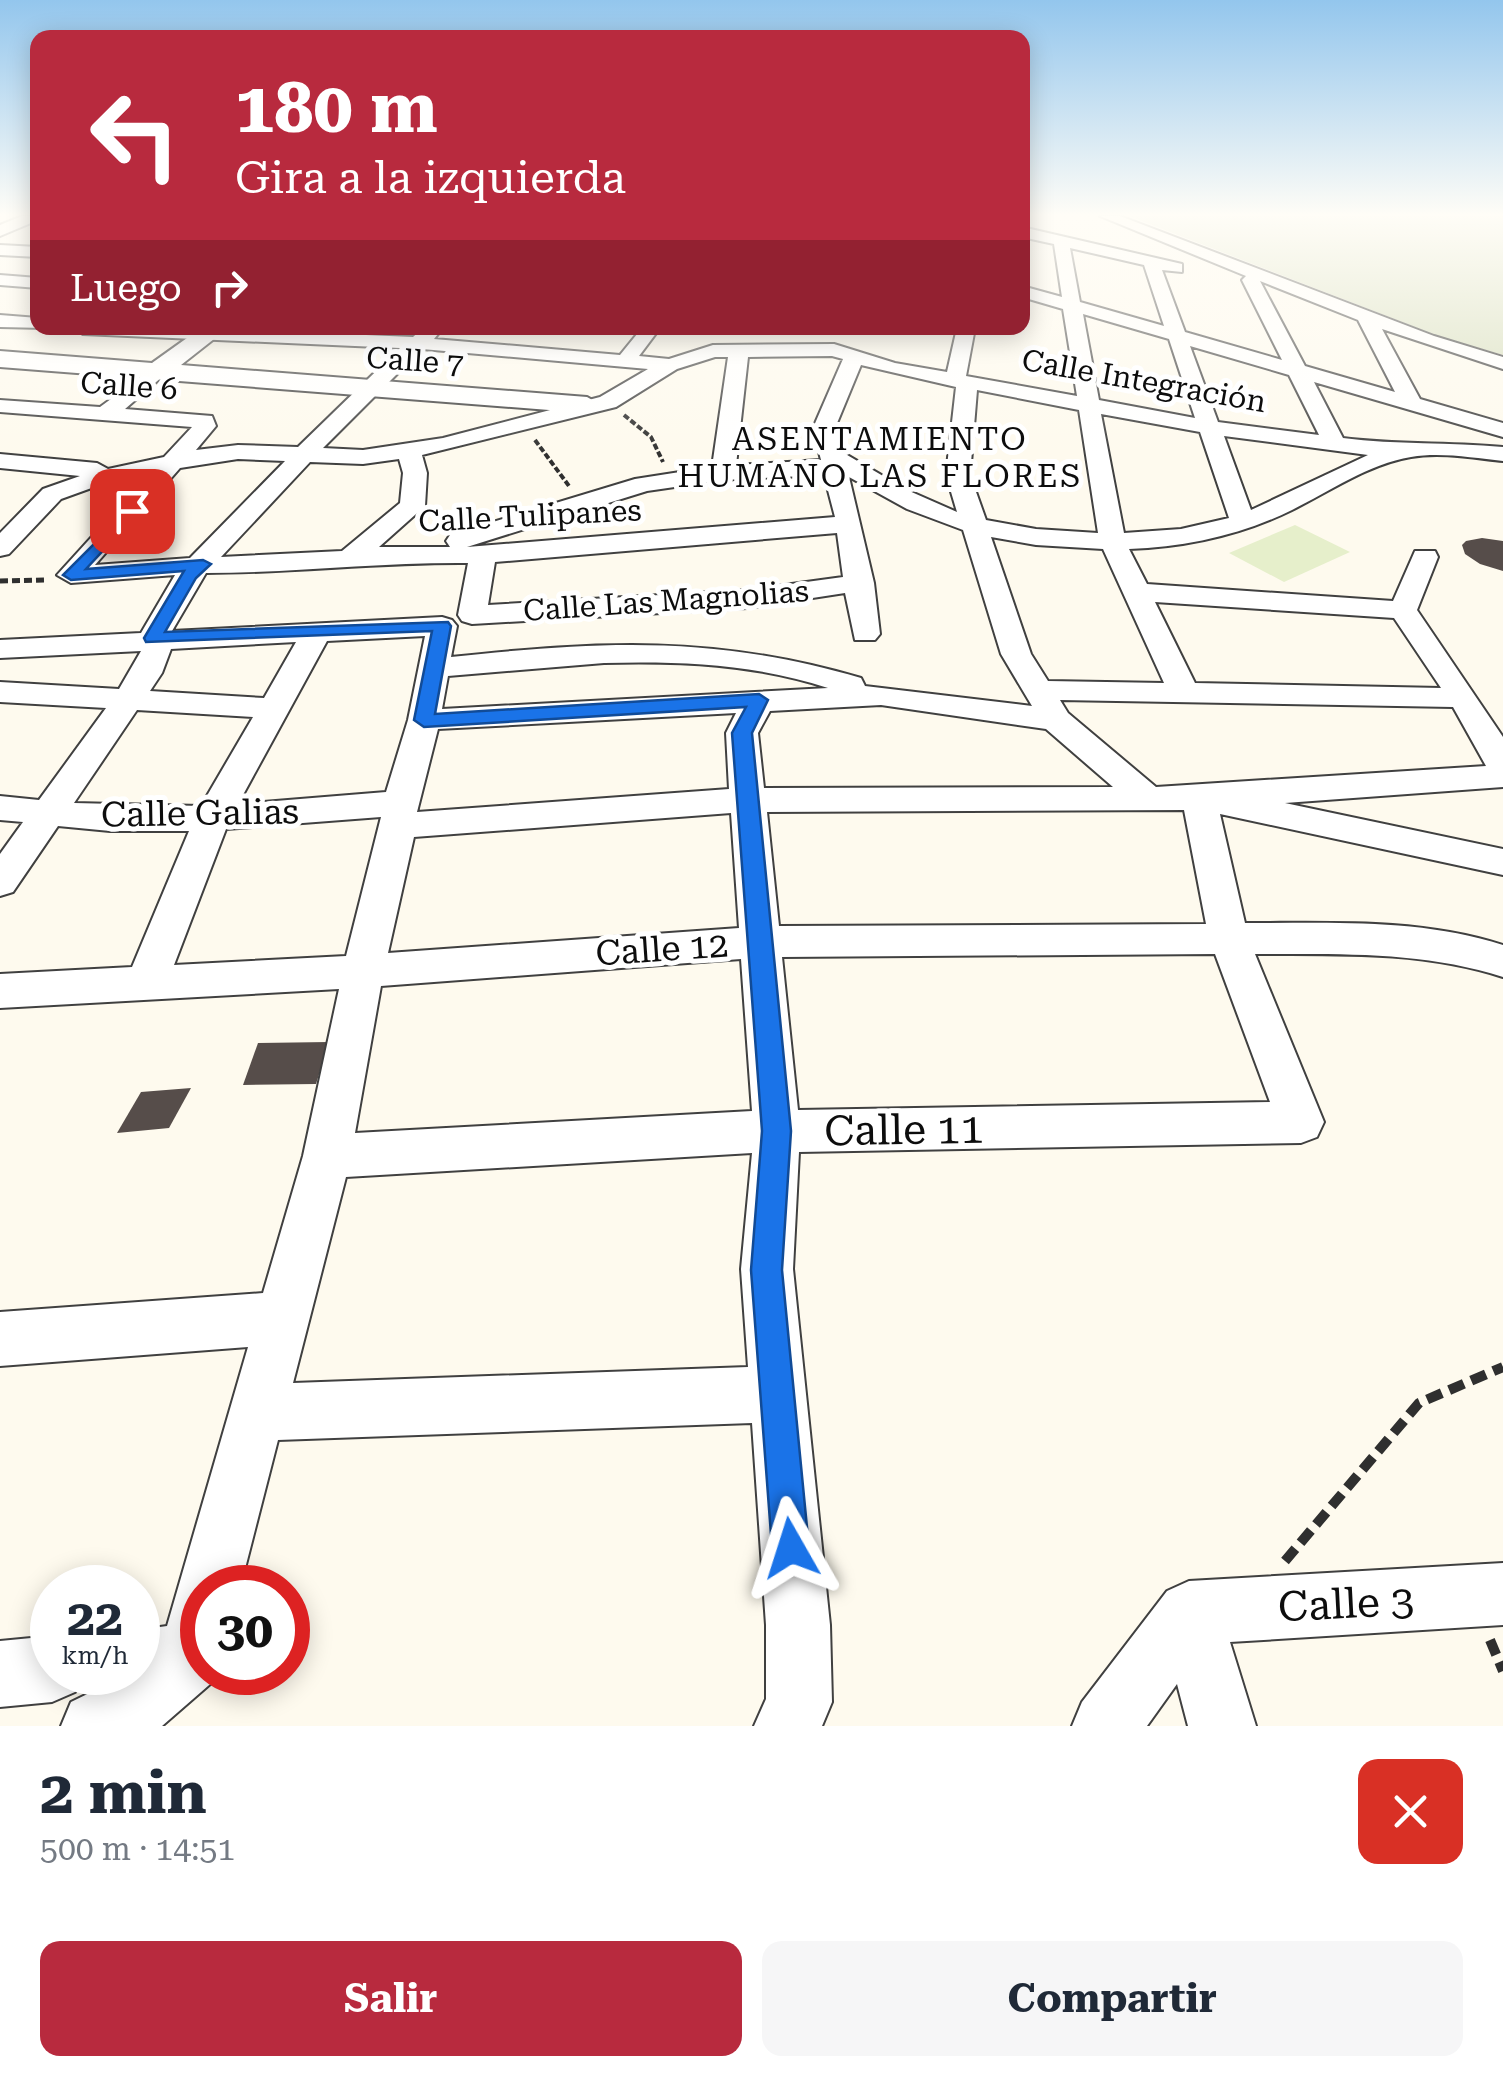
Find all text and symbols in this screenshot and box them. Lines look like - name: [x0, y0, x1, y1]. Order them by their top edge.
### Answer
- text: 180 m: [235, 67, 438, 149]
- icon: left: [70, 70, 200, 200]
- text: Gira a la izquierda: [235, 151, 626, 204]
- icon: right: [202, 260, 257, 315]
- text: Luego: [70, 266, 182, 310]
- street label: Calle 7: [365, 340, 465, 381]
- street label: Calle Integración: [1019, 342, 1269, 419]
- street label: Calle 6: [79, 365, 179, 406]
- district label: ASENTAMIENTO HUMANO LAS FLORES: [677, 420, 1083, 495]
- pin: [90, 469, 175, 554]
- icon: arrive: [105, 484, 160, 539]
- street label: Calle Tulipanes: [418, 492, 642, 539]
- street label: Calle Las Magnolias: [522, 573, 810, 628]
- street label: Calle Galias: [101, 791, 299, 836]
- street label: Calle 12: [594, 924, 730, 975]
- street label: Calle 11: [824, 1104, 984, 1155]
- position arrow: [739, 1496, 843, 1600]
- speed limit sign: 30: [180, 1565, 310, 1695]
- street label: Calle 3: [1277, 1575, 1415, 1632]
- text: 22: [67, 1589, 123, 1647]
- text: km/h: [62, 1641, 128, 1670]
- text: 2 min: [40, 1757, 207, 1828]
- button: close: [1358, 1759, 1463, 1864]
- text: 500 m · 14:51: [40, 1830, 235, 1868]
- button: Salir: [40, 1941, 742, 2056]
- button: Compartir: [762, 1941, 1463, 2056]

